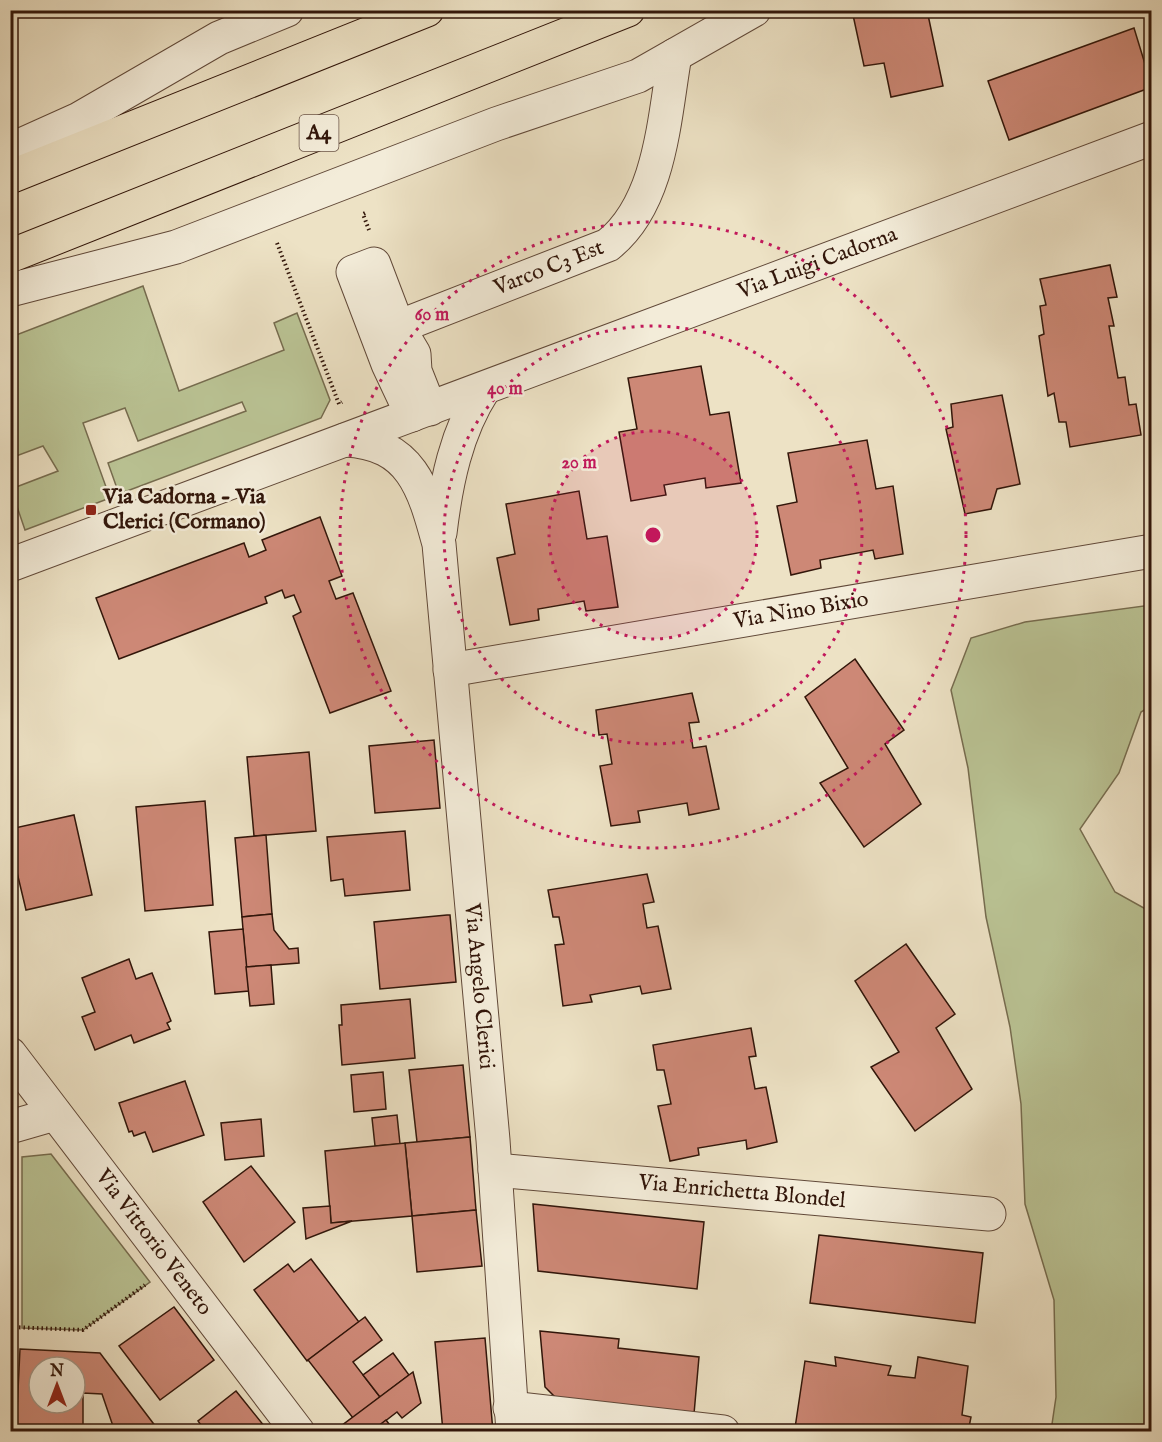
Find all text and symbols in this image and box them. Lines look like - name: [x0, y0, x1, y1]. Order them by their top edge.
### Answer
- road number: A4: [300, 115, 338, 151]
- street label: Via Luigi Cadorna: [733, 220, 902, 306]
- street label: Varco C3 Est: [489, 234, 608, 303]
- text: 60 m: [415, 304, 449, 327]
- text: 40 m: [487, 378, 523, 401]
- text: 20 m: [561, 452, 597, 475]
- place label: Via Cadorna - Via Clerici (Cormano): [102, 483, 266, 536]
- marker: Via Cadorna - Via Clerici (Cormano): [84, 503, 98, 517]
- centre of rings: [643, 525, 663, 545]
- street label: Via Nino Bixio: [730, 585, 871, 636]
- street label: Via Angelo Clerici: [458, 901, 501, 1071]
- street label: Via Vittorio Veneto: [88, 1163, 218, 1321]
- street label: Via Enrichetta Blondel: [636, 1169, 847, 1215]
- north arrow: [27, 1355, 87, 1415]
- text: N: [49, 1362, 64, 1382]

